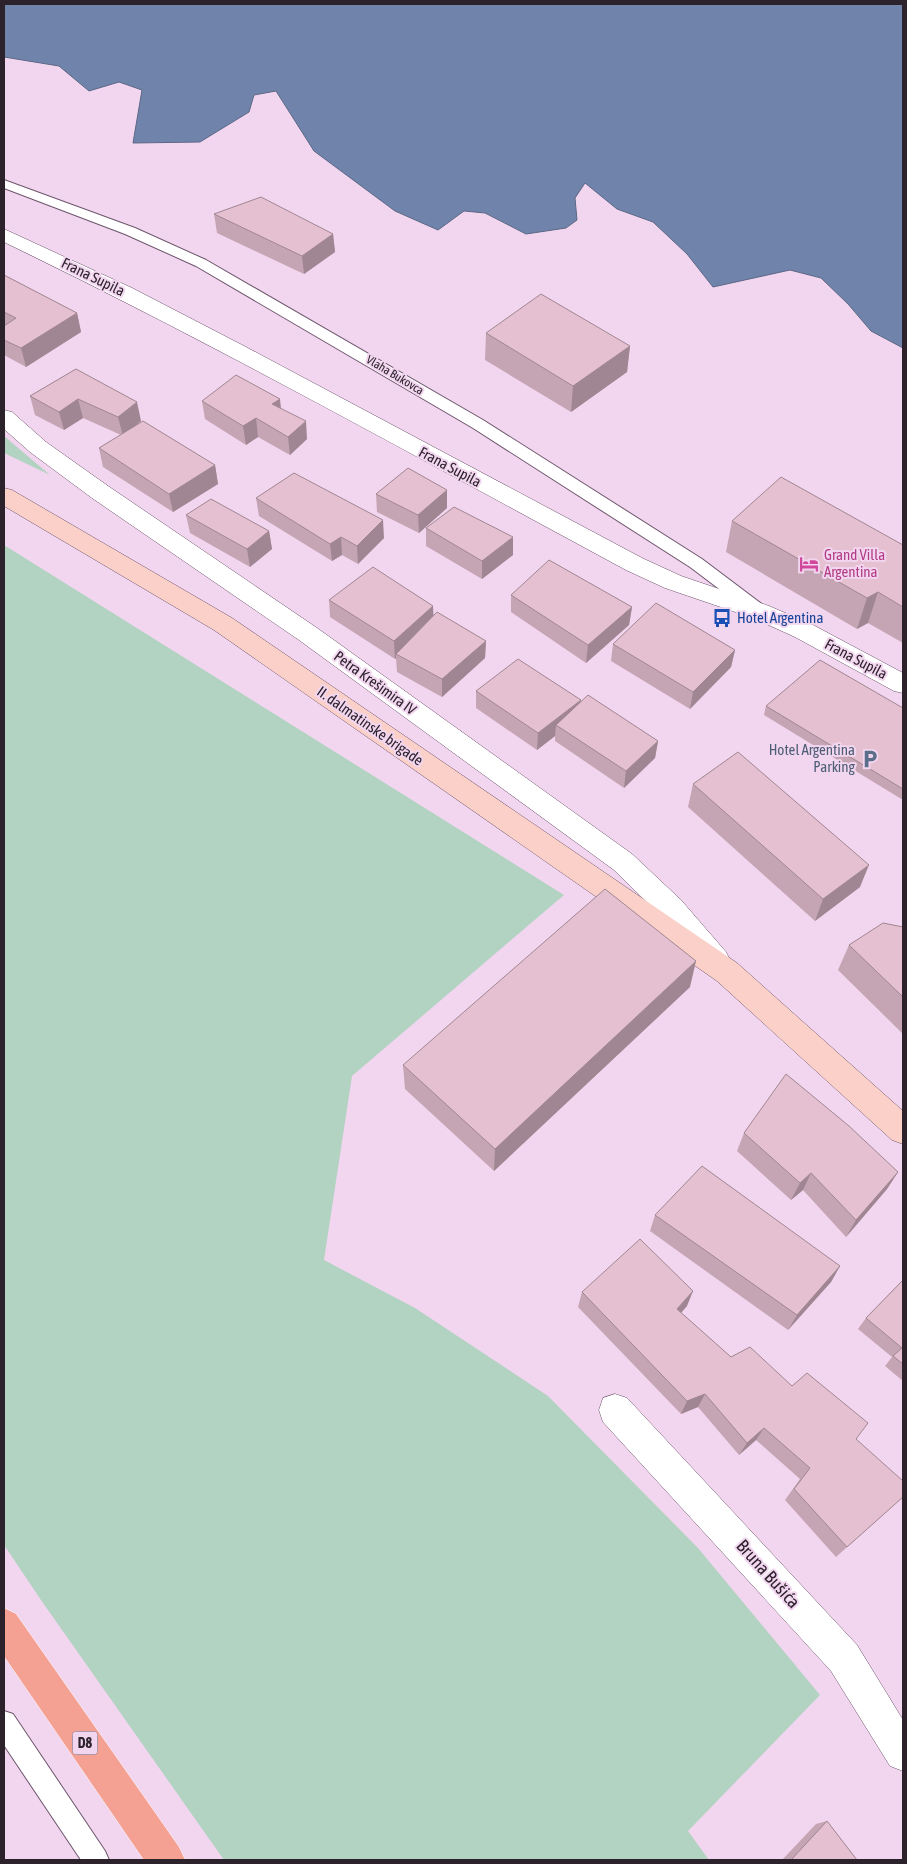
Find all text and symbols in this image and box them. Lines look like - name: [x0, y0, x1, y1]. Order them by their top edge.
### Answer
- street label: Frana Supila: [59, 254, 128, 299]
- street label: Vlaha Bukovca: [364, 352, 426, 398]
- street label: Frana Supila: [416, 443, 484, 490]
- place label: Grand Villa Argentina: [824, 546, 885, 580]
- hotel icon: Grand Villa Argentina: [798, 553, 820, 575]
- bus stop icon: Hotel Argentina: [711, 607, 733, 629]
- place label: Hotel Argentina: [737, 609, 823, 626]
- street label: Frana Supila: [822, 635, 890, 682]
- street label: Petra Krešimira IV: [331, 647, 420, 718]
- street label: II. dalmatinske brigade: [314, 683, 427, 769]
- place label: Hotel Argentina Parking: [769, 741, 856, 775]
- parking icon: Hotel Argentina Parking: [859, 748, 881, 770]
- street label: Bruna Bušića: [732, 1535, 805, 1612]
- road number: D8: [72, 1732, 98, 1755]

